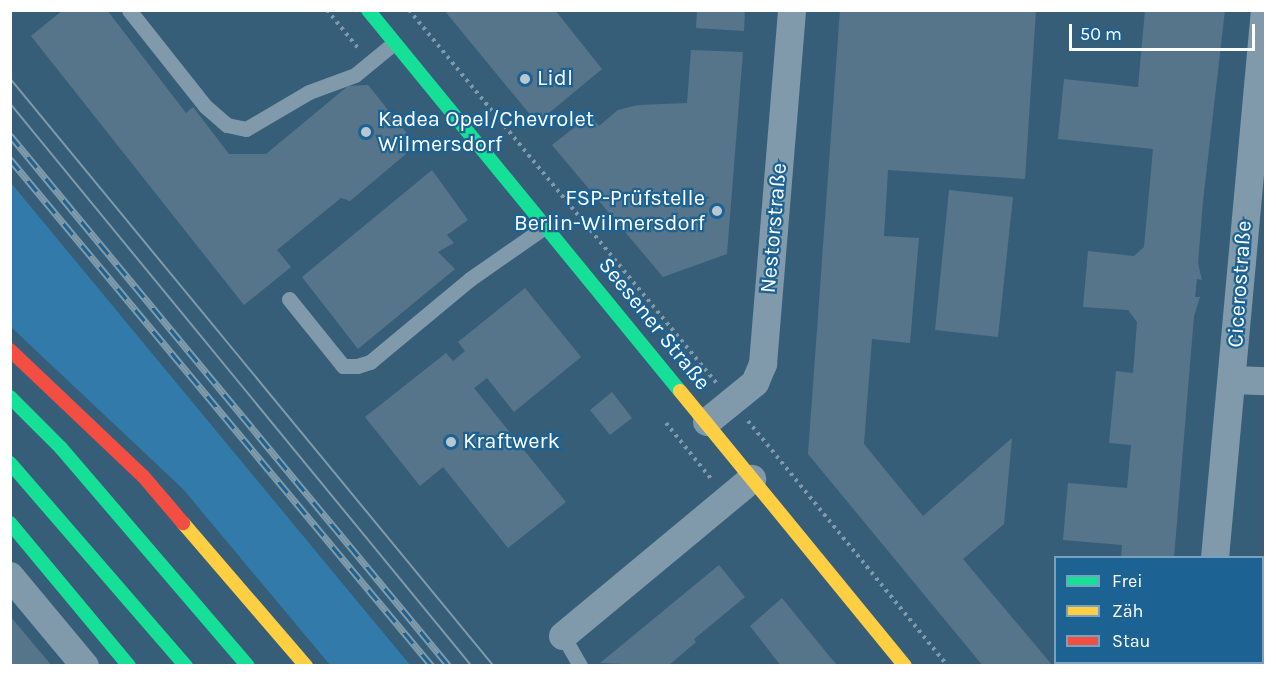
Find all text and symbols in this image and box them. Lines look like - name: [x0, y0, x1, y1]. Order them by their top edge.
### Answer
- scale bar: [1072, 12, 1258, 50]
- text: 50 m: [1080, 23, 1122, 45]
- place label: Lidl: [537, 66, 573, 92]
- marker: Lidl: [518, 72, 532, 86]
- place label: Kadea Opel/Chevrolet Wilmersdorf: [378, 106, 594, 158]
- marker: Kadea Opel/Chevrolet Wilmersdorf: [359, 125, 373, 139]
- street label: Nestorstraße: [755, 162, 793, 294]
- place label: FSP-Prüfstelle Berlin-Wilmersdorf: [514, 185, 705, 236]
- marker: FSP-Prüfstelle Berlin-Wilmersdorf: [710, 204, 724, 218]
- street label: Cicerostraße: [1222, 220, 1258, 348]
- street label: Seesener Straße: [592, 252, 716, 396]
- place label: Kraftwerk: [463, 429, 560, 455]
- marker: Kraftwerk: [444, 435, 458, 449]
- legend: [1054, 556, 1264, 664]
- text: Frei: [1112, 570, 1143, 592]
- text: Zäh: [1112, 600, 1143, 622]
- text: Stau: [1112, 630, 1150, 652]

